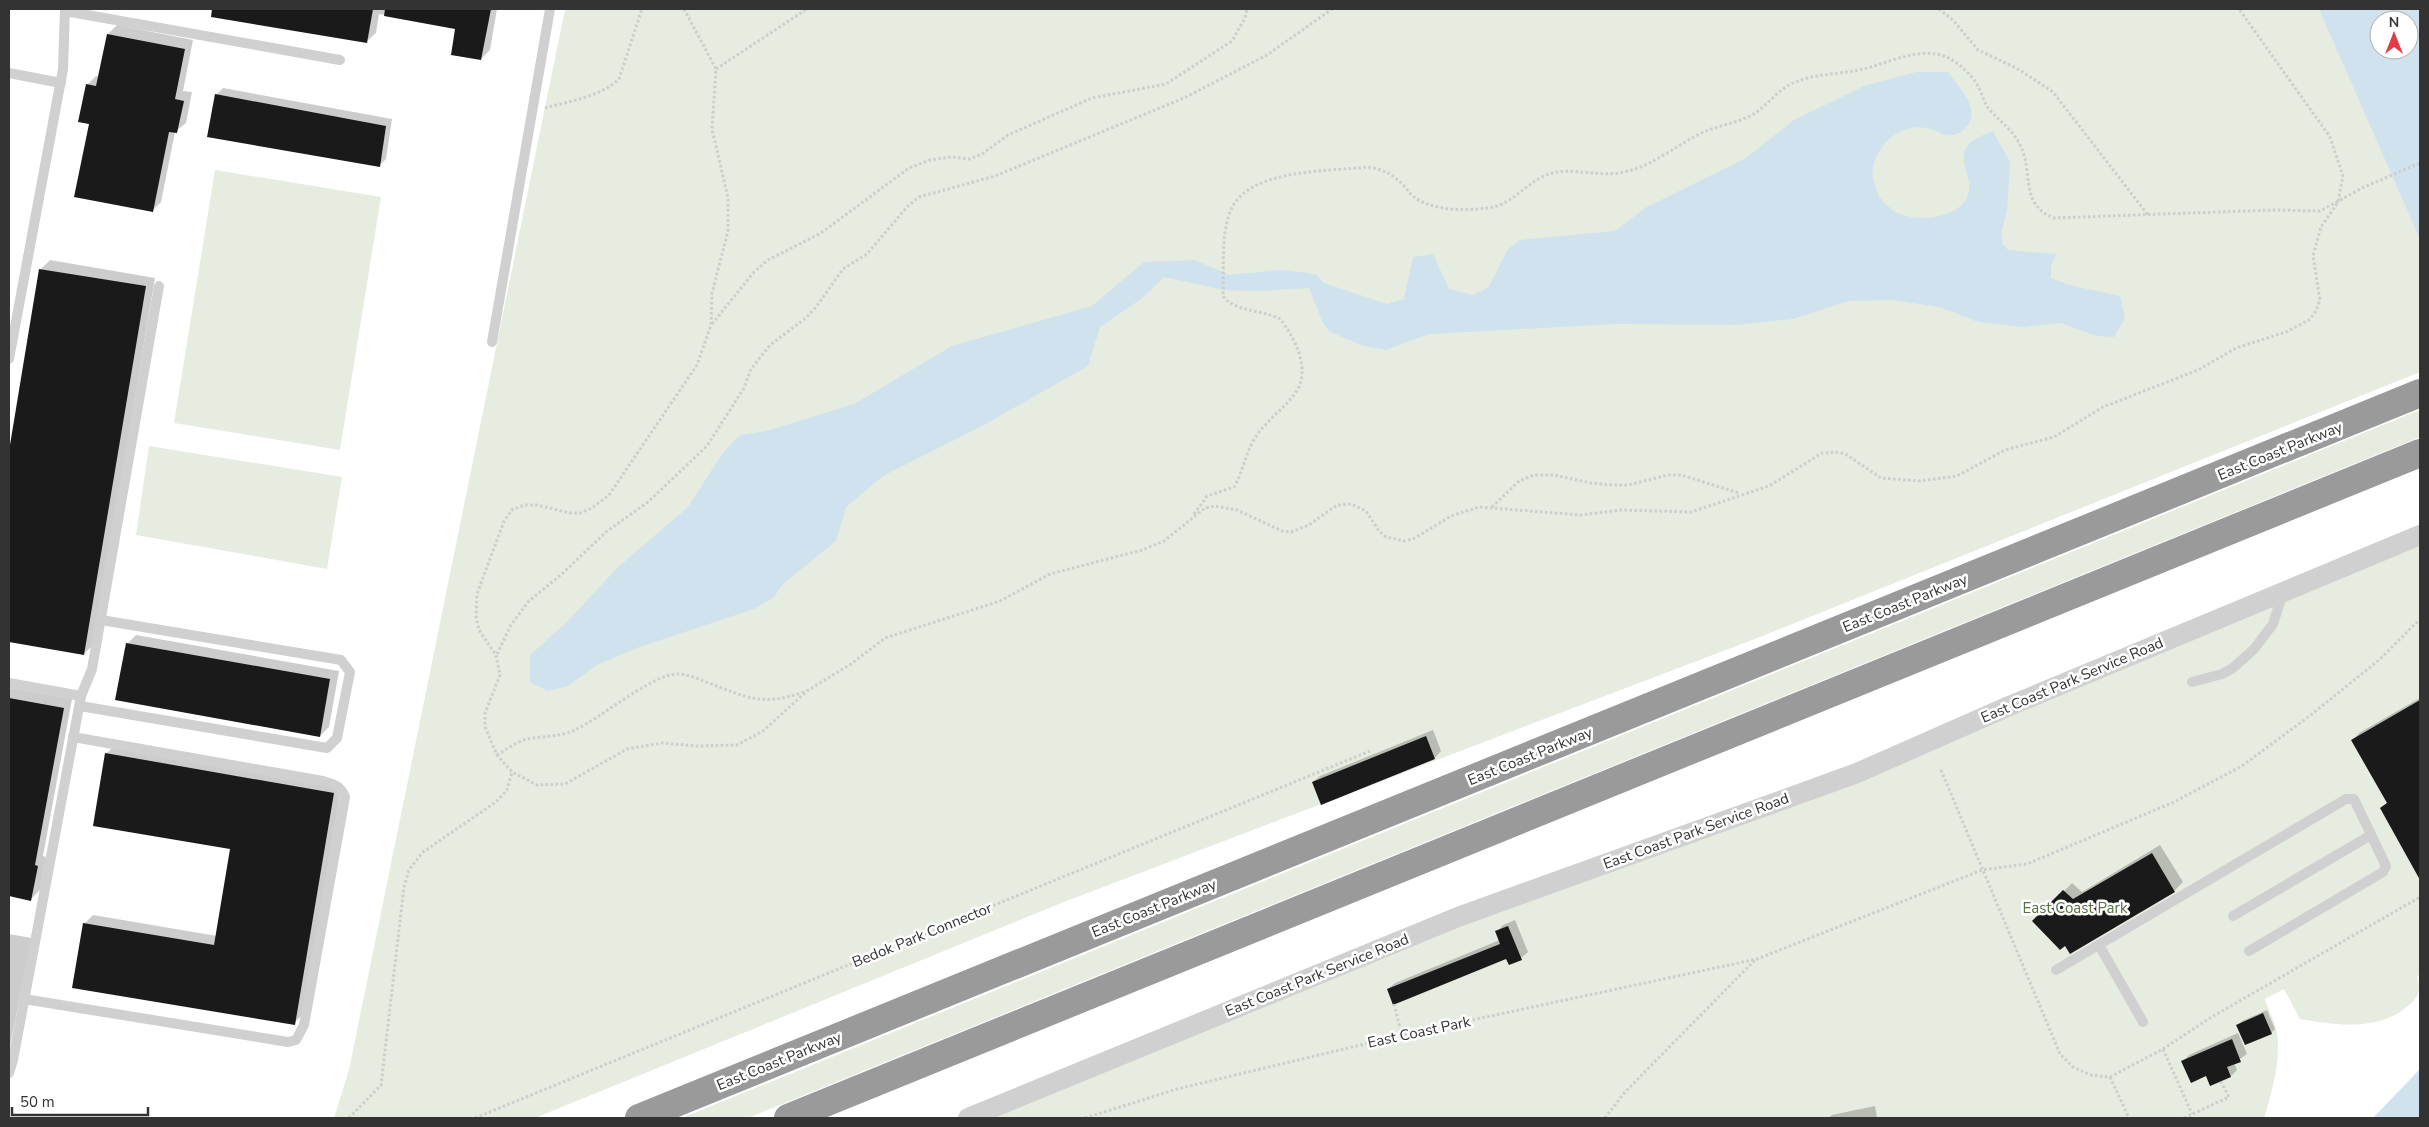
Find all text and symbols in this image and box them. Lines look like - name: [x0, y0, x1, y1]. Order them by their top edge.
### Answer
- north arrow: [2369, 10, 2419, 60]
- text: N: [2389, 13, 2399, 32]
- street label: East Coast Parkway: [2215, 417, 2346, 485]
- street label: East Coast Parkway: [1840, 569, 1971, 637]
- street label: East Coast Park Service Road: [1978, 632, 2166, 728]
- street label: East Coast Parkway: [1465, 722, 1596, 790]
- street label: East Coast Park Service Road: [1600, 788, 1792, 874]
- street label: East Coast Parkway: [1089, 874, 1220, 942]
- street label: Bedok Park Connector: [849, 898, 995, 972]
- park label: East Coast Park: [2023, 898, 2128, 918]
- street label: East Coast Park Service Road: [1222, 929, 1412, 1021]
- street label: East Coast Park: [1366, 1011, 1473, 1053]
- street label: East Coast Parkway: [714, 1027, 845, 1095]
- scale bar: [12, 1084, 149, 1116]
- text: 50 m: [20, 1092, 55, 1112]

